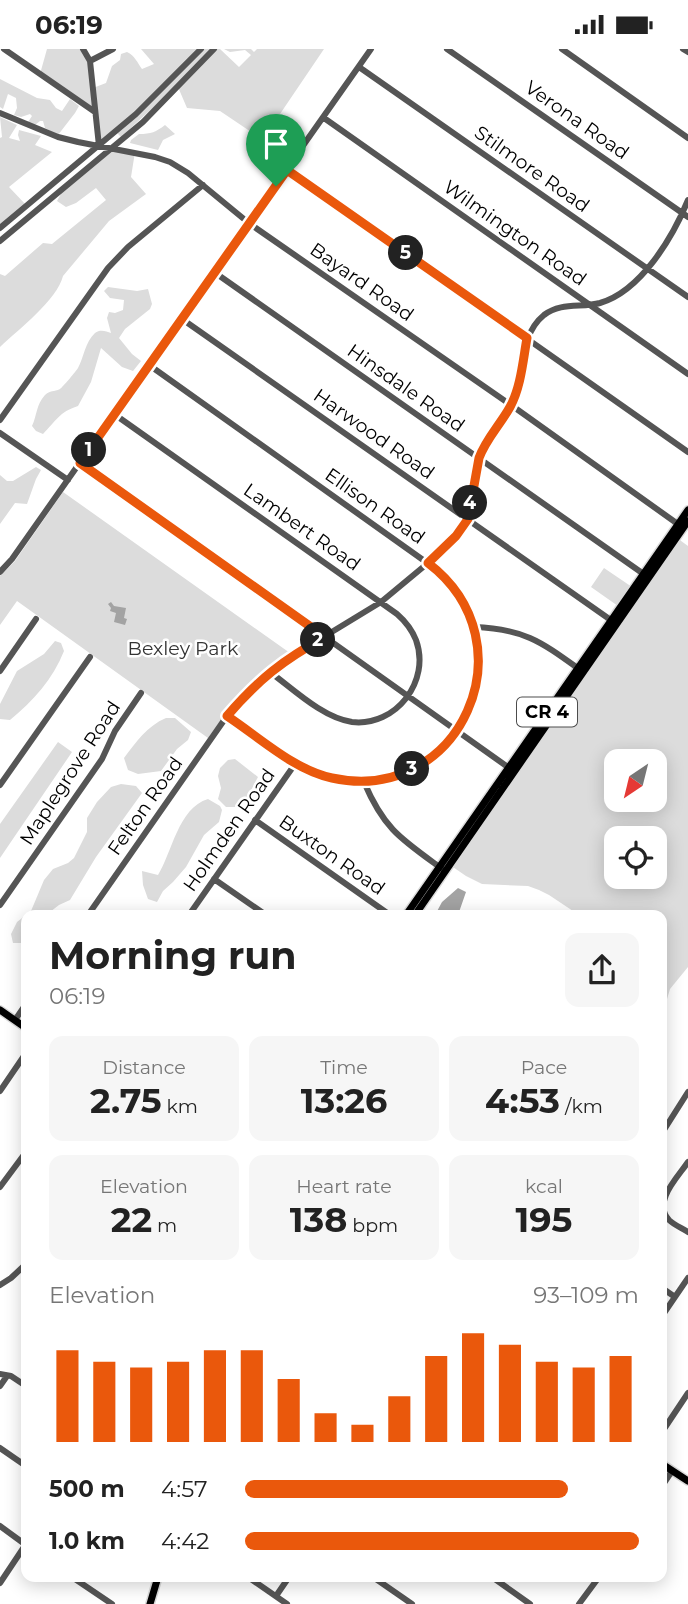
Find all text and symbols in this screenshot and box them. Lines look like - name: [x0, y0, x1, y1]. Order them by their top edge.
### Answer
- text: 06:19: [35, 9, 103, 41]
- street label: Verona Road: [521, 76, 633, 164]
- pin: [246, 114, 306, 186]
- street label: Stilmore Road: [470, 121, 594, 217]
- icon: arrive: [257, 125, 295, 163]
- street label: Wilmington Road: [439, 175, 591, 291]
- pin: 5: [388, 235, 424, 271]
- street label: Bayard Road: [306, 238, 418, 326]
- text: 5: [400, 241, 411, 264]
- street label: Hinsdale Road: [343, 339, 469, 437]
- street label: Harwood Road: [309, 384, 439, 484]
- pin: 1: [72, 433, 106, 467]
- text: 1: [85, 438, 92, 461]
- street label: Ellison Road: [321, 463, 429, 549]
- street label: Lambert Road: [239, 478, 365, 576]
- pin: 4: [452, 485, 488, 521]
- text: 4: [463, 491, 476, 514]
- pin: 2: [300, 623, 336, 657]
- text: 2: [312, 628, 323, 651]
- park label: Bexley Park: [128, 637, 239, 660]
- street label: Maplegrove Road: [15, 697, 125, 849]
- road number: CR 4: [517, 697, 577, 727]
- north arrow: [604, 749, 667, 812]
- map controls: [604, 749, 667, 889]
- pin: 3: [394, 751, 430, 787]
- street label: Felton Road: [103, 752, 187, 860]
- text: 3: [406, 757, 417, 780]
- street label: Holmden Road: [178, 764, 280, 896]
- street label: Buxton Road: [275, 810, 389, 900]
- button: locate: [604, 826, 667, 889]
- text: Morning run: [49, 932, 297, 979]
- button: share: [565, 933, 639, 1007]
- text: 06:19: [49, 982, 105, 1010]
- text: Distance: [102, 1056, 186, 1079]
- text: Time: [320, 1056, 368, 1079]
- text: Pace: [521, 1056, 567, 1079]
- text: 2.75: [90, 1079, 162, 1122]
- text: 13:26: [301, 1079, 387, 1122]
- text: 4:53: [485, 1079, 560, 1122]
- text: km: [162, 1095, 198, 1118]
- text: /km: [560, 1095, 603, 1118]
- text: Elevation: [100, 1175, 188, 1198]
- text: Heart rate: [296, 1175, 392, 1198]
- text: kcal: [525, 1175, 563, 1198]
- text: 22: [111, 1198, 152, 1241]
- text: 138: [290, 1198, 347, 1241]
- text: 195: [516, 1198, 572, 1241]
- text: m: [152, 1214, 177, 1237]
- text: bpm: [347, 1214, 398, 1237]
- text: Elevation: [49, 1281, 155, 1309]
- text: 93–109 m: [533, 1281, 639, 1309]
- text: 500 m: [49, 1475, 125, 1503]
- text: 4:57: [161, 1475, 207, 1503]
- text: 1.0 km: [49, 1527, 125, 1555]
- text: 4:42: [161, 1527, 209, 1555]

